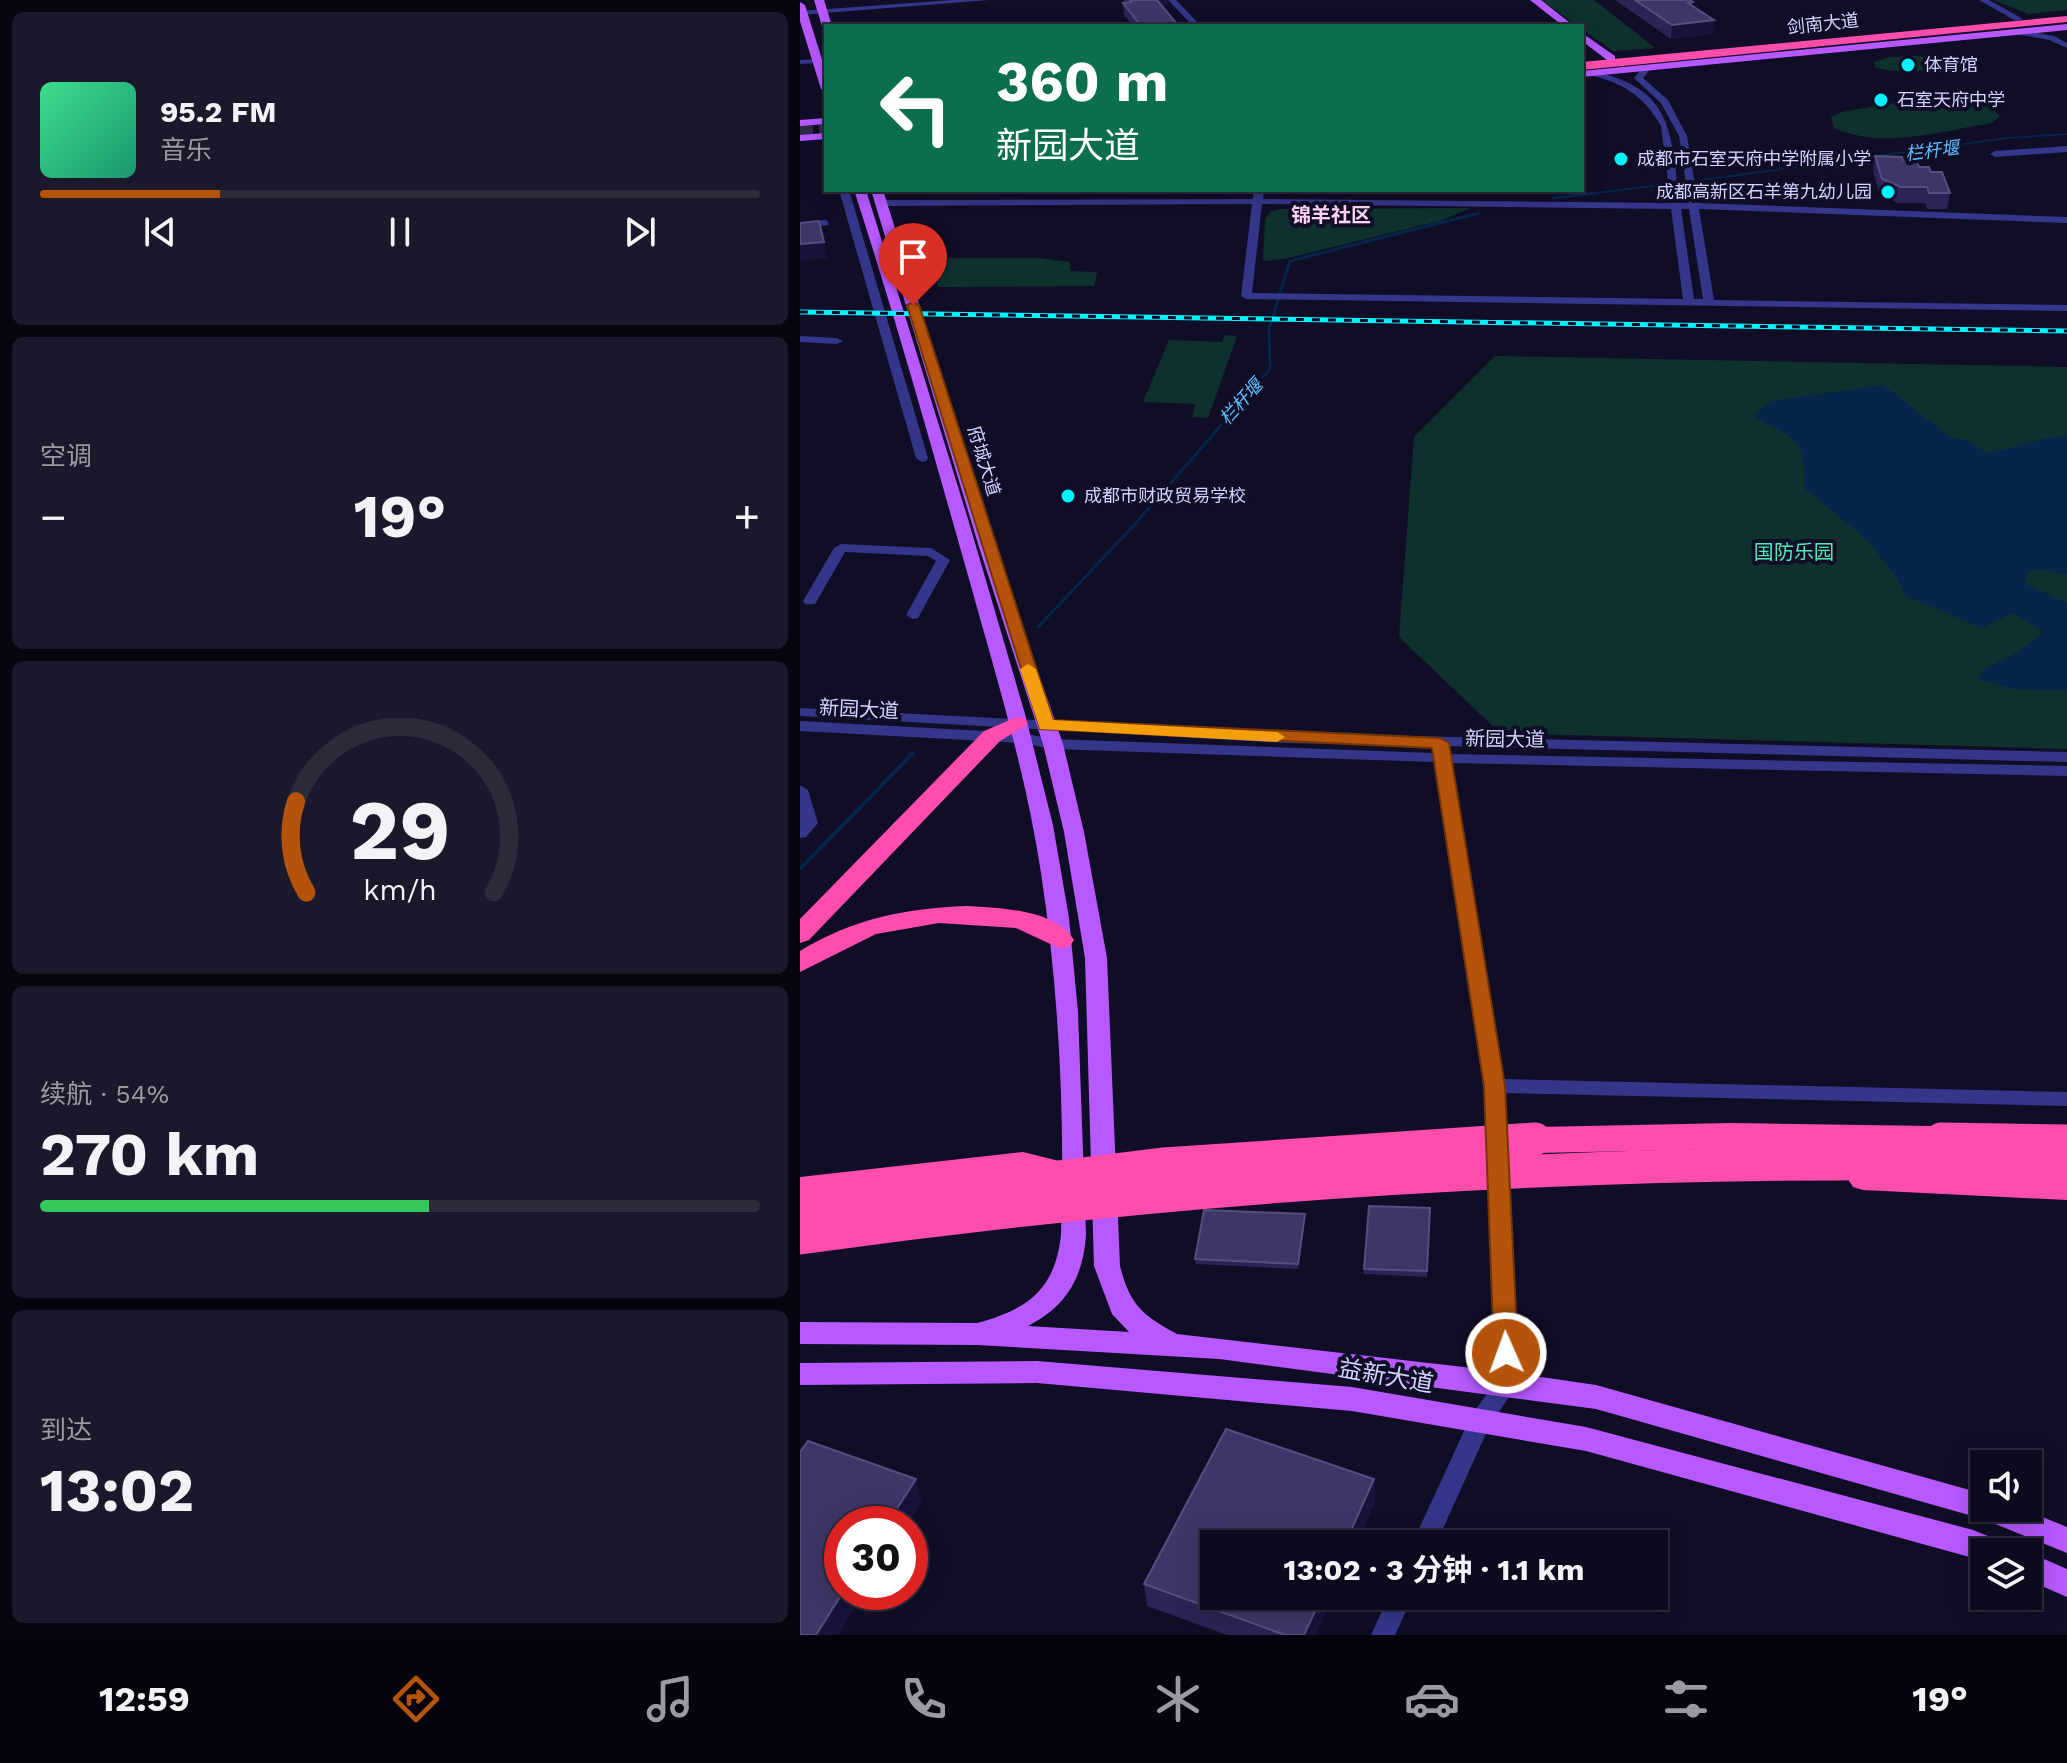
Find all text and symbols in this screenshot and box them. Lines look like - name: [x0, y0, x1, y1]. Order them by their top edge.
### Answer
- street label: 剑南大道: [1786, 9, 1860, 38]
- text: 360 m: [996, 49, 1168, 115]
- place label: 体育馆: [1924, 54, 1978, 75]
- icon: left: [864, 56, 968, 160]
- marker: 体育馆: [1899, 56, 1917, 74]
- place label: 石室天府中学: [1897, 89, 2005, 110]
- marker: 石室天府中学: [1872, 91, 1890, 109]
- text: 95.2 FM: [160, 94, 277, 129]
- text: 新园大道: [996, 125, 1140, 167]
- text: 音乐: [160, 135, 212, 165]
- water label: 栏杆堰: [1904, 136, 1963, 164]
- place label: 成都市石室天府中学附属小学: [1637, 148, 1871, 169]
- marker: 成都市石室天府中学附属小学: [1612, 150, 1630, 168]
- place label: 成都高新区石羊第九幼儿园: [1656, 181, 1872, 202]
- marker: 成都高新区石羊第九幼儿园: [1879, 183, 1897, 201]
- district label: 锦羊社区: [1291, 203, 1371, 227]
- icon: previous: [138, 210, 182, 254]
- icon: pause: [378, 210, 422, 254]
- icon: next: [618, 210, 662, 254]
- pin: [879, 223, 947, 305]
- icon: arrive: [891, 235, 935, 279]
- water label: 栏杆堰: [1215, 372, 1269, 429]
- street label: 府城大道: [964, 423, 1005, 498]
- text: 空调: [40, 441, 92, 471]
- text: 19°: [354, 481, 446, 552]
- place label: 成都市财政贸易学校: [1084, 485, 1246, 506]
- marker: 成都市财政贸易学校: [1059, 487, 1077, 505]
- text: −: [40, 491, 67, 543]
- text: +: [733, 491, 760, 543]
- park label: 国防乐园: [1754, 540, 1834, 564]
- street label: 新园大道: [818, 695, 900, 723]
- street label: 新园大道: [1465, 726, 1545, 752]
- text: 29: [350, 782, 450, 879]
- text: km/h: [363, 874, 437, 908]
- text: 续航 · 54%: [40, 1079, 169, 1109]
- text: 270 km: [40, 1119, 259, 1190]
- position arrow: [1464, 1311, 1548, 1395]
- street label: 益新大道: [1336, 1354, 1436, 1398]
- text: 到达: [40, 1415, 92, 1445]
- map controls: [1970, 1450, 2042, 1610]
- button: sound: [1970, 1450, 2042, 1522]
- text: 13:02: [40, 1455, 194, 1526]
- speed limit sign: 30: [824, 1506, 928, 1610]
- button: layers: [1970, 1538, 2042, 1610]
- text: 13:02 · 3 分钟 · 1.1 km: [1284, 1552, 1584, 1587]
- icon: directions: [388, 1671, 444, 1727]
- icon: music: [642, 1671, 698, 1727]
- icon: phone: [896, 1671, 952, 1727]
- icon: climate: [1150, 1671, 1206, 1727]
- icon: car: [1404, 1671, 1460, 1727]
- icon: filters: [1658, 1671, 1714, 1727]
- text: 12:59: [99, 1678, 190, 1720]
- text: 19°: [1912, 1678, 1968, 1720]

